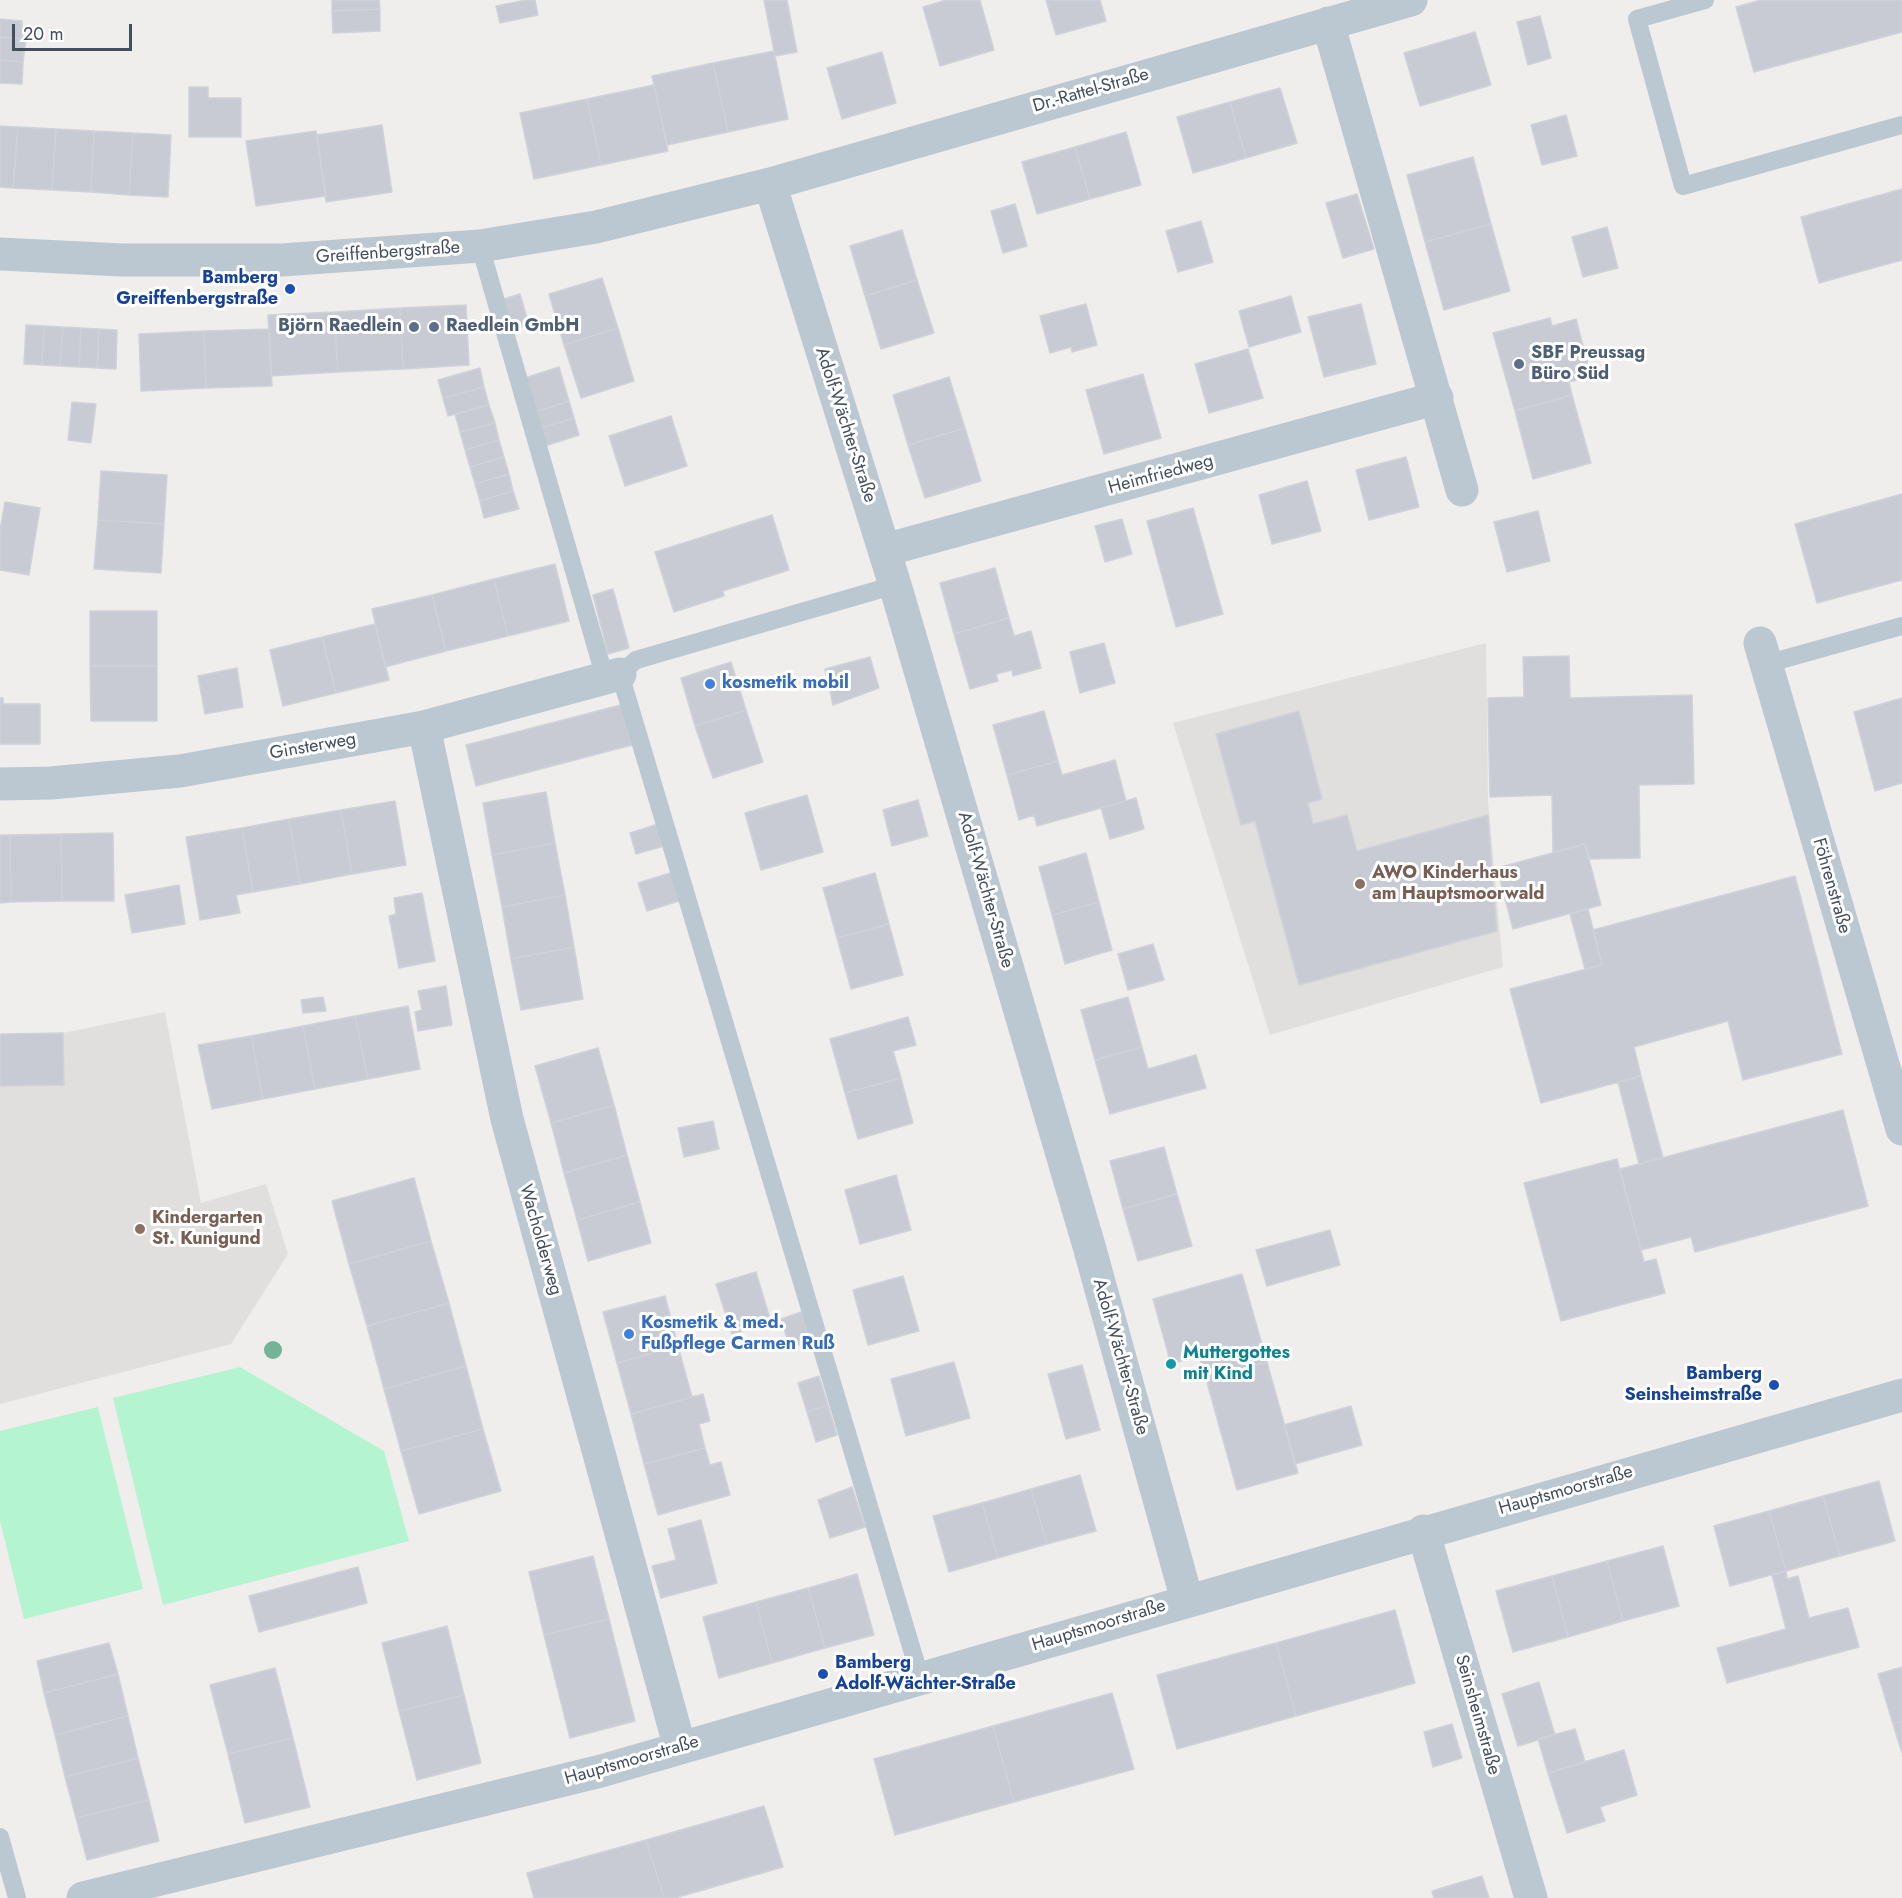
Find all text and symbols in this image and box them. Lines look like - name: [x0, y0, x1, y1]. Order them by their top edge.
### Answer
- scale bar: [15, 12, 135, 50]
- text: 20 m: [23, 21, 63, 47]
- street label: Dr.-Rattel-Straße: [1031, 64, 1151, 118]
- street label: Greiffenbergstraße: [315, 237, 461, 269]
- place label: Bamberg Greiffenbergstraße: [116, 268, 278, 310]
- marker: Bamberg Greiffenbergstraße: [283, 282, 297, 296]
- place label: Björn Raedlein: [278, 316, 402, 338]
- place label: Raedlein GmbH: [446, 316, 579, 338]
- marker: Björn Raedlein: [407, 320, 421, 334]
- marker: Raedlein GmbH: [427, 320, 441, 334]
- place label: SBF Preussag Büro Süd: [1531, 343, 1645, 386]
- street label: Adolf-Wächter-Straße: [810, 345, 880, 505]
- marker: SBF Preussag Büro Süd: [1512, 357, 1526, 371]
- street label: Heimfriedweg: [1106, 451, 1216, 499]
- place label: kosmetik mobil: [722, 673, 849, 695]
- marker: kosmetik mobil: [703, 677, 717, 691]
- street label: Ginsterweg: [268, 729, 358, 765]
- street label: Adolf-Wächter-Straße: [952, 809, 1018, 971]
- street label: Föhrenstraße: [1807, 836, 1855, 936]
- place label: AWO Kinderhaus am Hauptsmoorwald: [1372, 863, 1544, 906]
- marker: AWO Kinderhaus am Hauptsmoorwald: [1353, 877, 1367, 891]
- street label: Wacholderweg: [514, 1182, 566, 1298]
- place label: Kindergarten St. Kunigund: [152, 1208, 263, 1250]
- marker: Kindergarten St. Kunigund: [133, 1222, 147, 1236]
- street label: Adolf-Wächter-Straße: [1087, 1276, 1153, 1438]
- place label: Kosmetik & med. Fußpflege Carmen Ruß: [641, 1313, 834, 1356]
- marker: Kosmetik & med. Fußpflege Carmen Ruß: [622, 1327, 636, 1341]
- place label: Muttergottes mit Kind: [1183, 1343, 1290, 1386]
- marker: Muttergottes mit Kind: [1164, 1357, 1178, 1371]
- place label: Bamberg Seinsheimstraße: [1624, 1364, 1762, 1406]
- marker: Bamberg Seinsheimstraße: [1767, 1378, 1781, 1392]
- street label: Hauptsmoorstraße: [1496, 1462, 1636, 1520]
- street label: Hauptsmoorstraße: [1030, 1595, 1168, 1657]
- place label: Bamberg Adolf-Wächter-Straße: [835, 1653, 1016, 1696]
- street label: Seinsheimstraße: [1450, 1653, 1504, 1777]
- marker: Bamberg Adolf-Wächter-Straße: [816, 1667, 830, 1681]
- street label: Hauptsmoorstraße: [562, 1732, 702, 1790]

